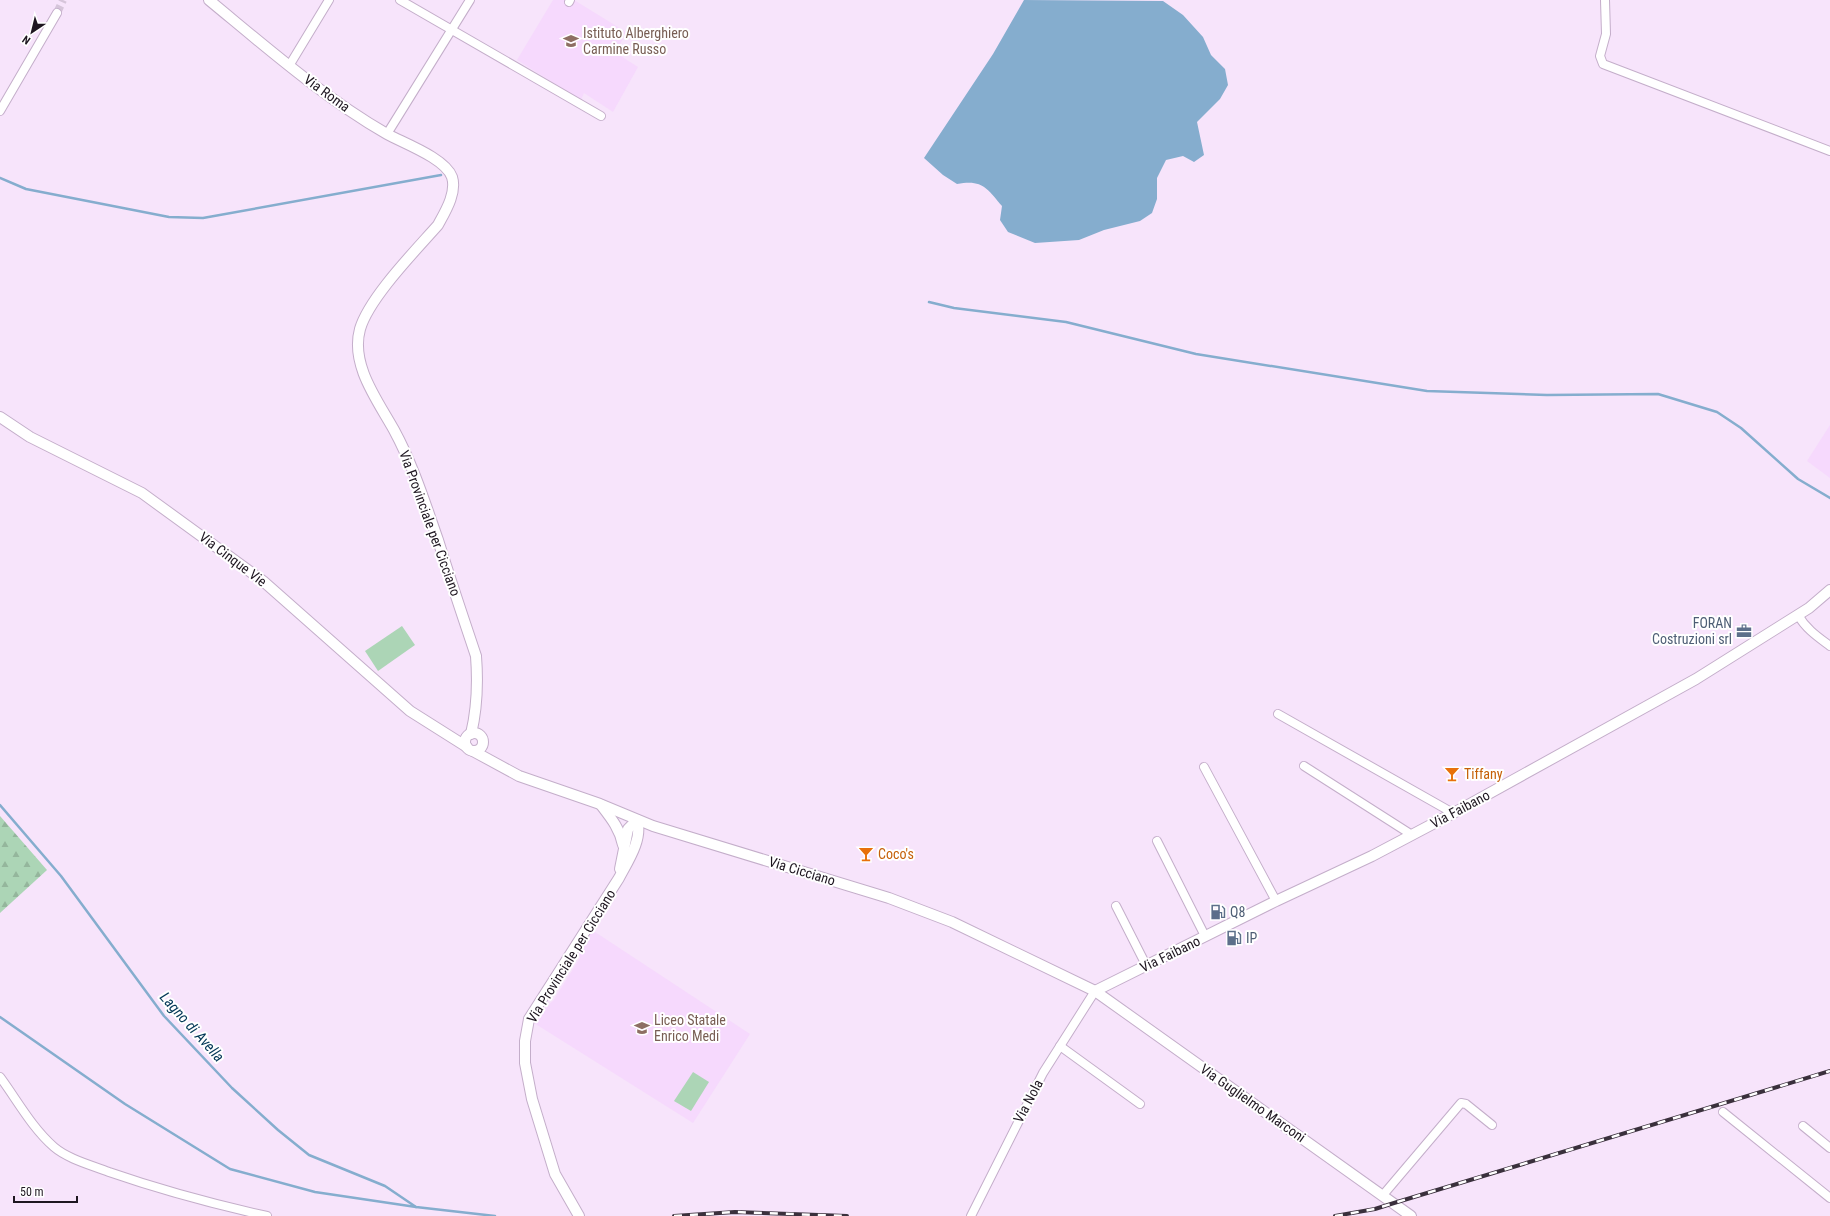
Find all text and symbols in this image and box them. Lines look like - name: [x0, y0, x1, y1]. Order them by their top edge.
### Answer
- north arrow: [12, 12, 52, 52]
- place label: Istituto Alberghiero Carmine Russo: [583, 25, 689, 57]
- text: N: [20, 32, 33, 47]
- school or university icon: Istituto Alberghiero Carmine Russo: [562, 32, 580, 50]
- street label: Via Roma: [301, 71, 353, 115]
- street label: Via Provinciale per Cicciano: [396, 448, 464, 598]
- street label: Via Cinque Vie: [196, 529, 270, 590]
- place label: FORAN Costruzioni srl: [1652, 615, 1732, 647]
- office icon: FORAN Costruzioni srl: [1735, 622, 1753, 640]
- bar icon: Tiffany: [1443, 765, 1461, 783]
- place label: Tiffany: [1464, 766, 1503, 782]
- street label: Via Faibano: [1428, 787, 1492, 831]
- bar icon: Coco's: [857, 845, 875, 863]
- place label: Coco's: [878, 846, 914, 862]
- street label: Via Cicciano: [767, 853, 837, 889]
- street label: Via Provinciale per Cicciano: [523, 887, 619, 1025]
- fuel station icon: Q8: [1209, 903, 1227, 921]
- place label: Q8: [1230, 904, 1245, 920]
- fuel station icon: IP: [1225, 929, 1243, 947]
- place label: IP: [1246, 930, 1258, 946]
- street label: Via Faibano: [1137, 933, 1203, 975]
- water label: Lagno di Avella: [156, 988, 228, 1066]
- place label: Liceo Statale Enrico Medi: [654, 1012, 726, 1044]
- school or university icon: Liceo Statale Enrico Medi: [633, 1019, 651, 1037]
- street label: Via Guglielmo Marconi: [1197, 1061, 1309, 1145]
- street label: Via Nola: [1010, 1077, 1046, 1125]
- scale bar: [14, 1178, 77, 1204]
- text: 50 m: [20, 1185, 44, 1199]

